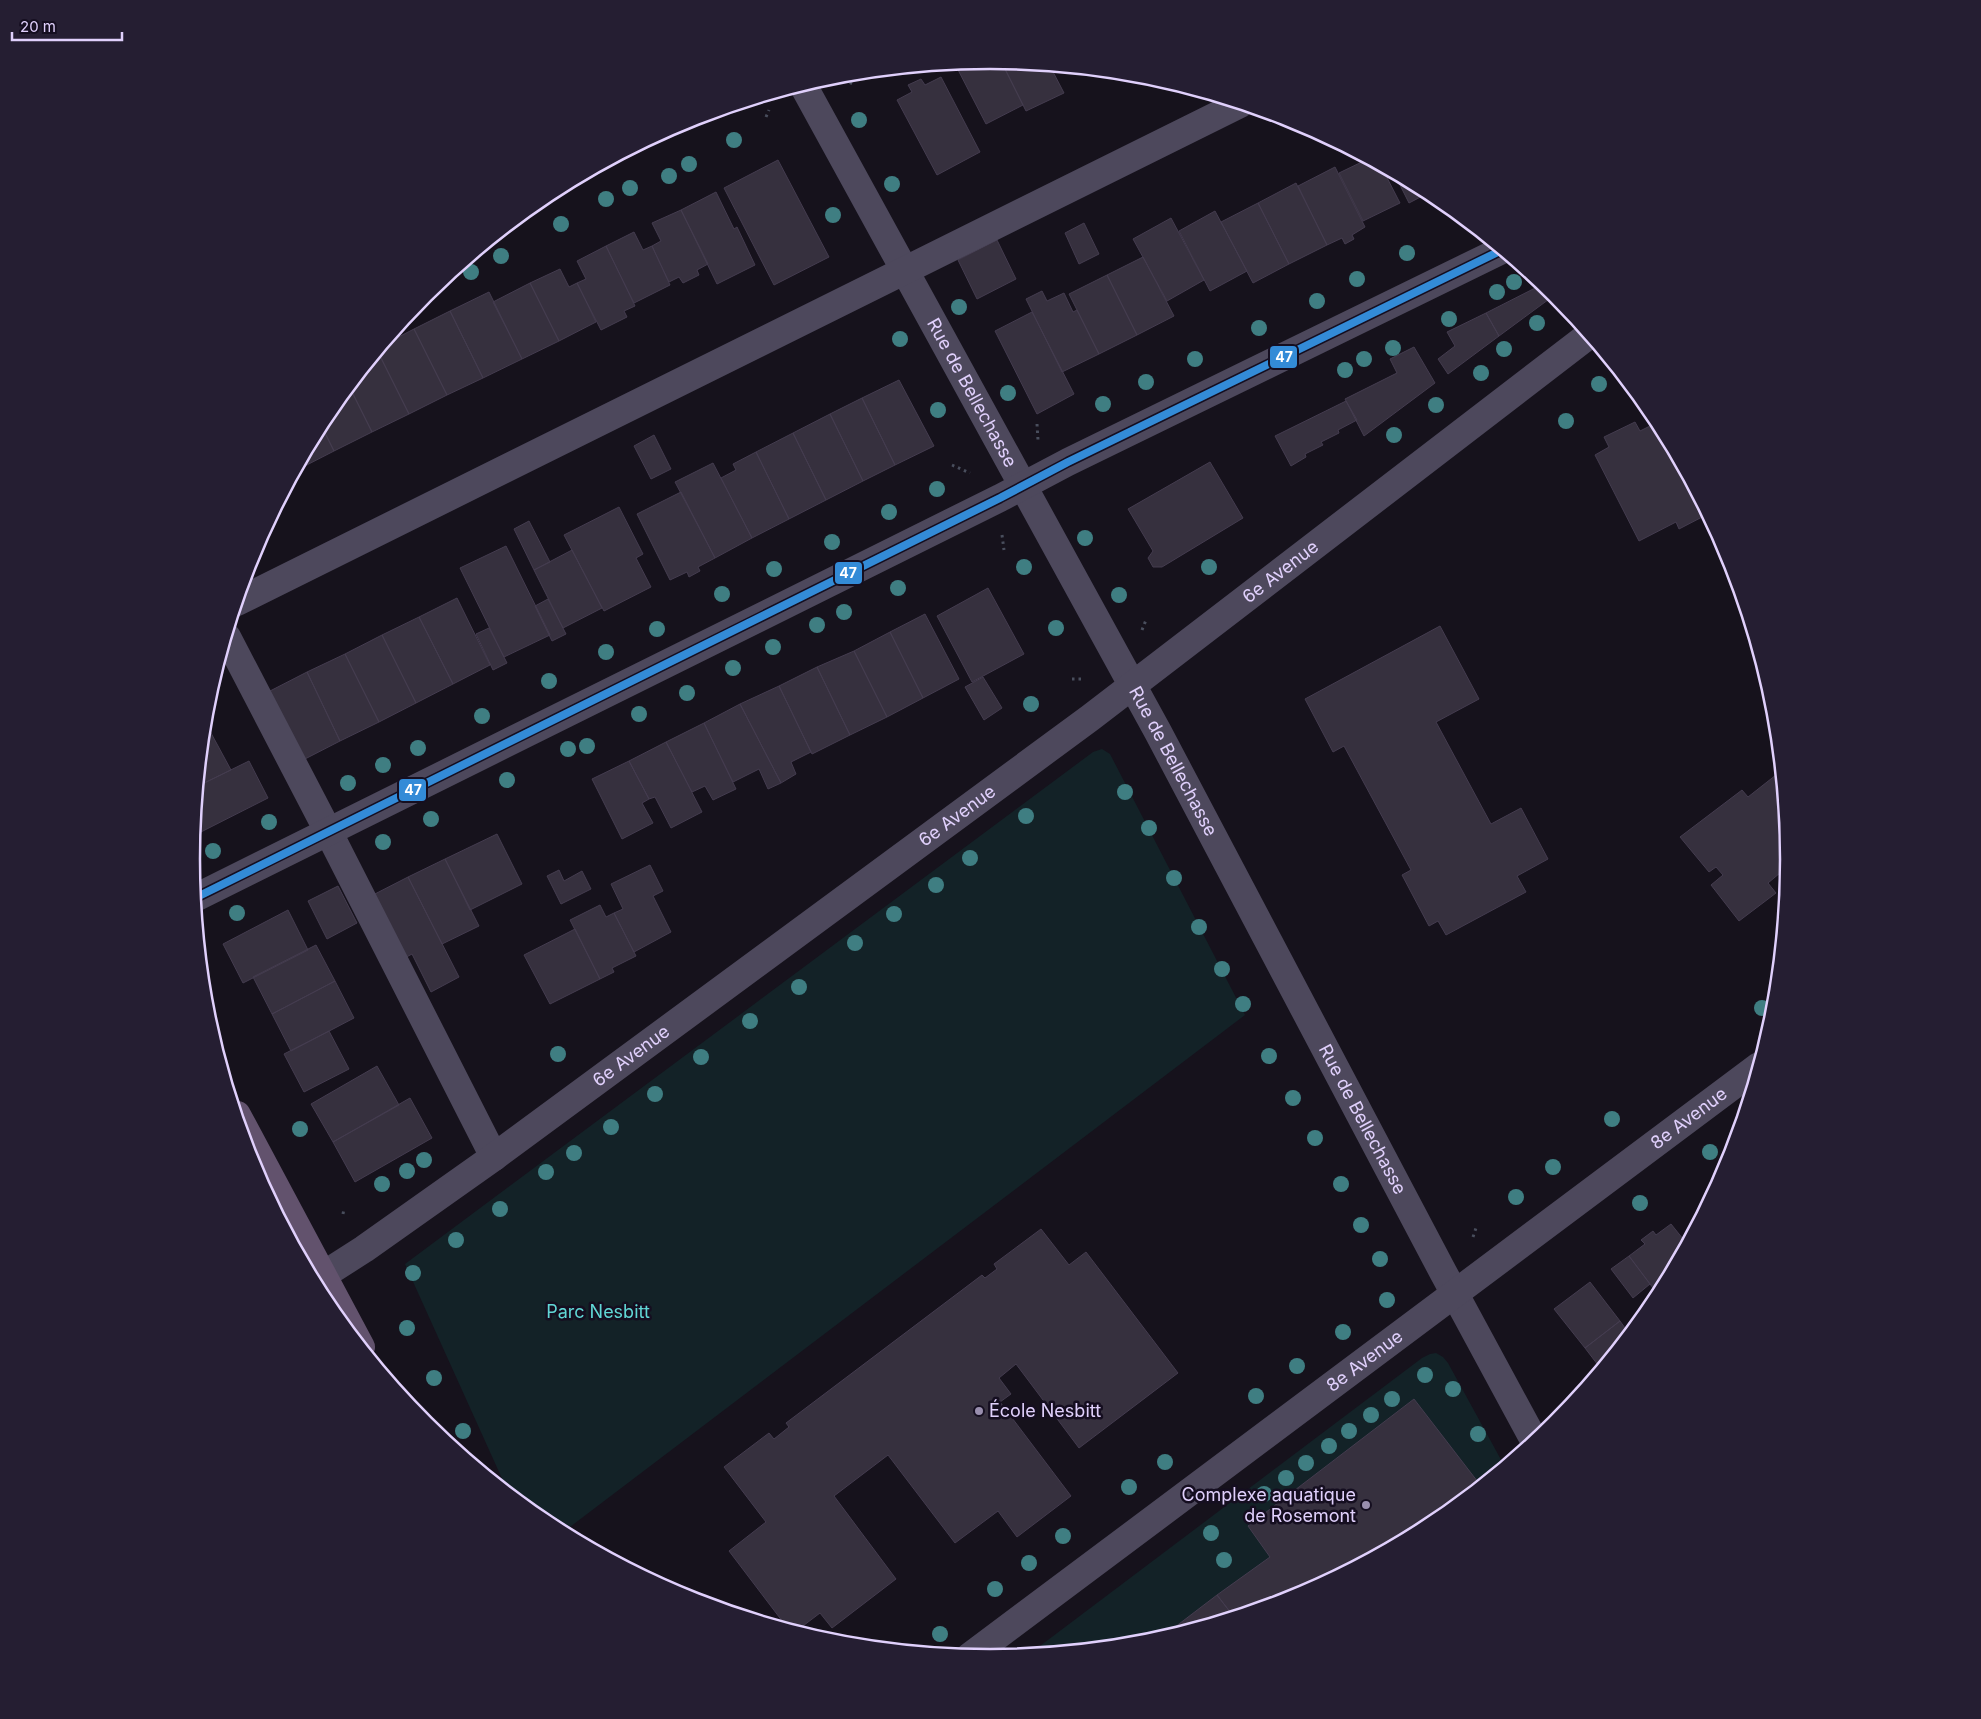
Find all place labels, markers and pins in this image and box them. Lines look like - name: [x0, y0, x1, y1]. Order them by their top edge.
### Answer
- place label: École Nesbitt: [989, 1399, 1101, 1421]
- marker: École Nesbitt: [973, 1405, 985, 1417]
- place label: Complexe aquatique de Rosemont: [1182, 1484, 1356, 1526]
- marker: Complexe aquatique de Rosemont: [1360, 1499, 1372, 1511]

